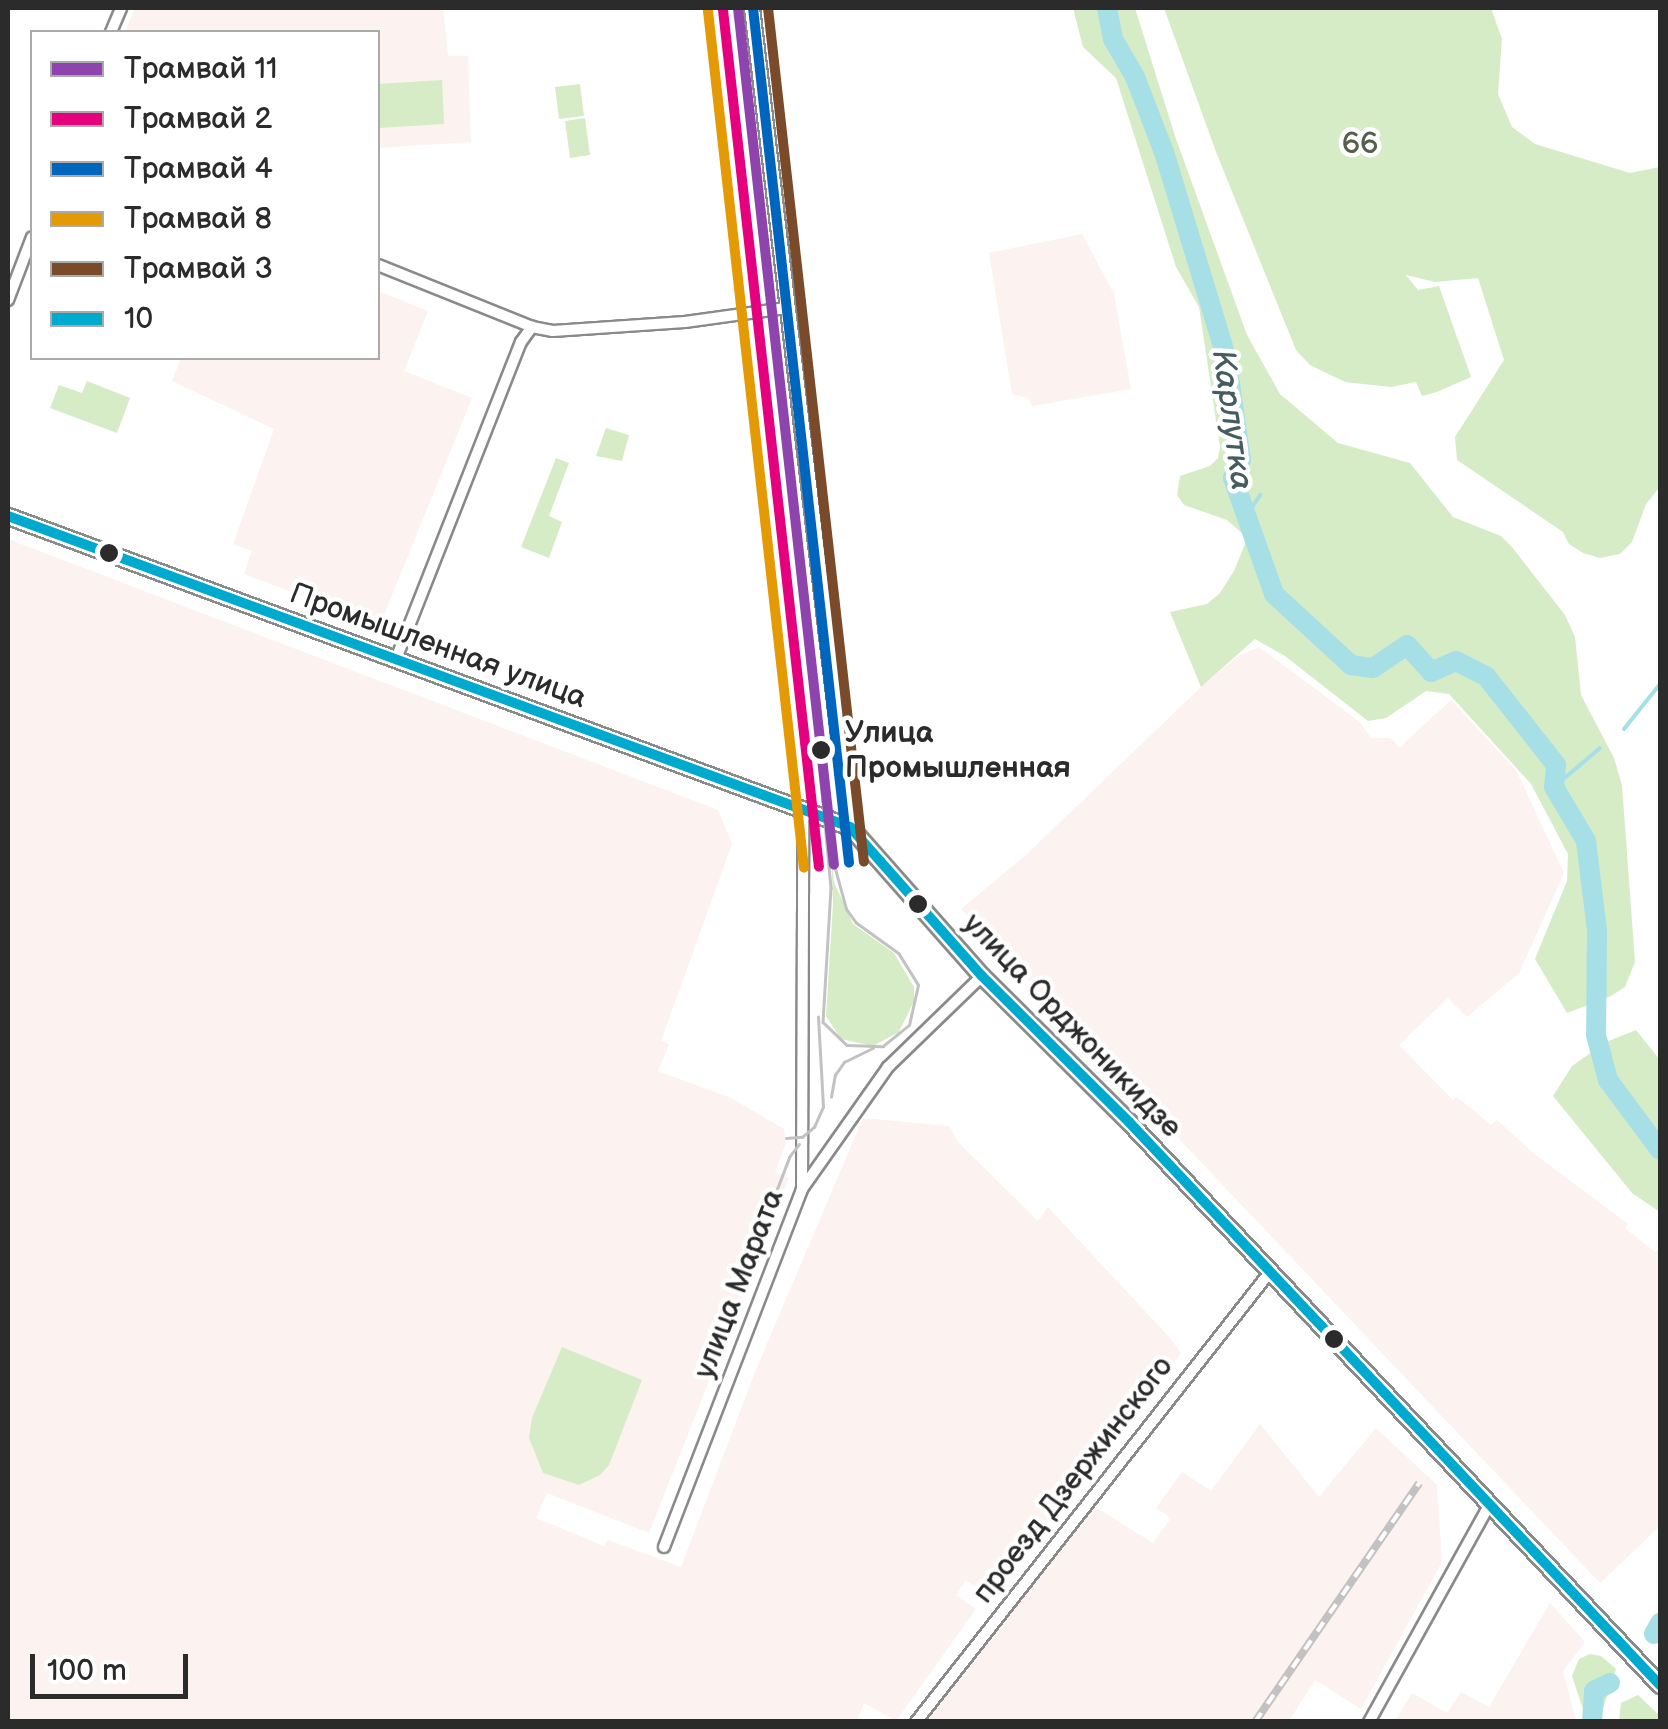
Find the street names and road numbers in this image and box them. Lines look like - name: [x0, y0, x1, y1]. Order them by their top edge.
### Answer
- street label: Промышленная улица: [285, 576, 591, 716]
- street label: улица Орджоникидзе: [955, 906, 1189, 1146]
- street label: улица Марата: [686, 1184, 792, 1384]
- street label: проезд Дзержинского: [965, 1349, 1181, 1611]

